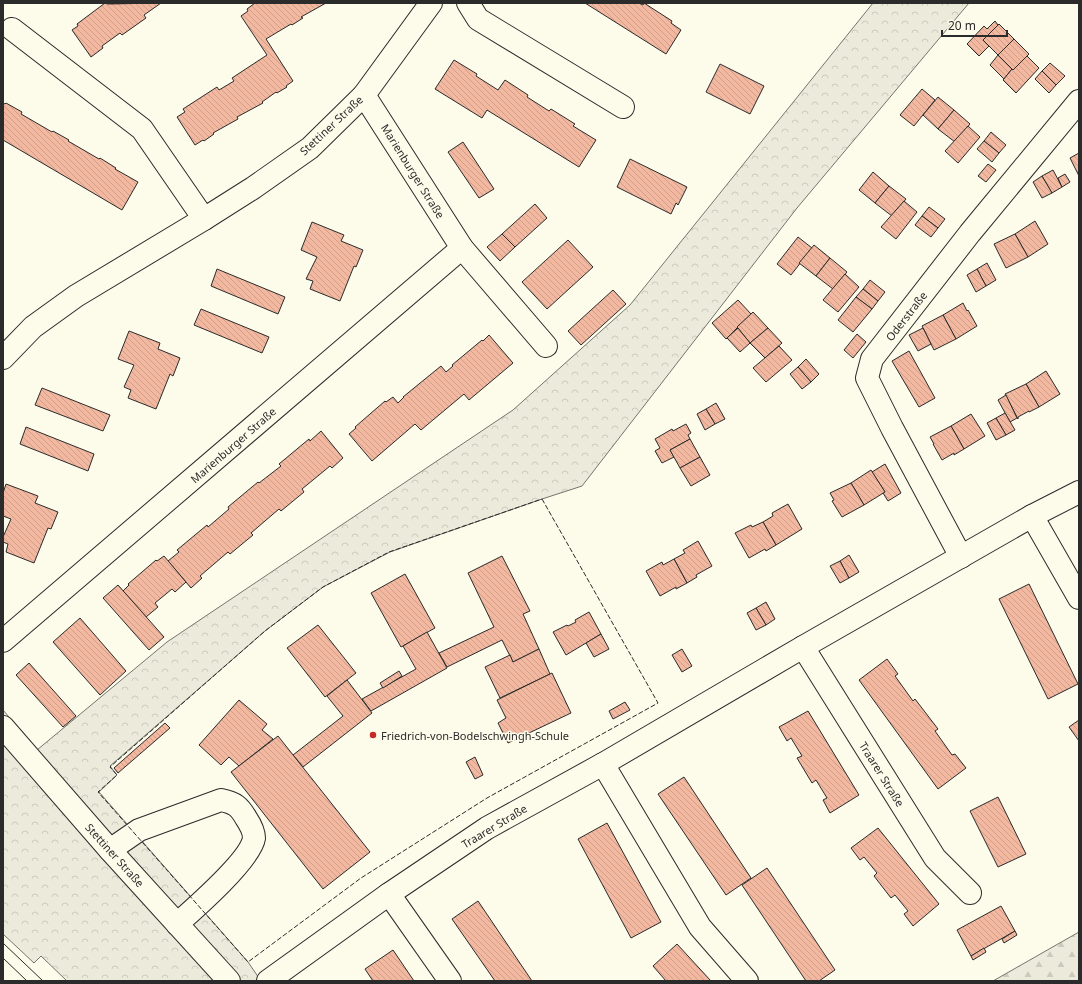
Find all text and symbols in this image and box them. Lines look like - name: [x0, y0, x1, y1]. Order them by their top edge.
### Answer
- scale bar: [942, 12, 1007, 38]
- text: 20 m: [948, 17, 976, 34]
- street label: Stettiner Straße: [296, 92, 366, 158]
- street label: Marienburger Straße: [378, 121, 448, 221]
- street label: Oderstraße: [882, 288, 930, 344]
- street label: Marienburger Straße: [187, 404, 279, 486]
- place label: Friedrich-von-Bodelschwingh-Schule: [381, 728, 569, 743]
- marker: Friedrich-von-Bodelschwingh-Schule: [368, 730, 378, 740]
- street label: Traarer Straße: [856, 739, 908, 809]
- street label: Traarer Straße: [459, 801, 529, 851]
- street label: Stettiner Straße: [82, 820, 148, 890]

